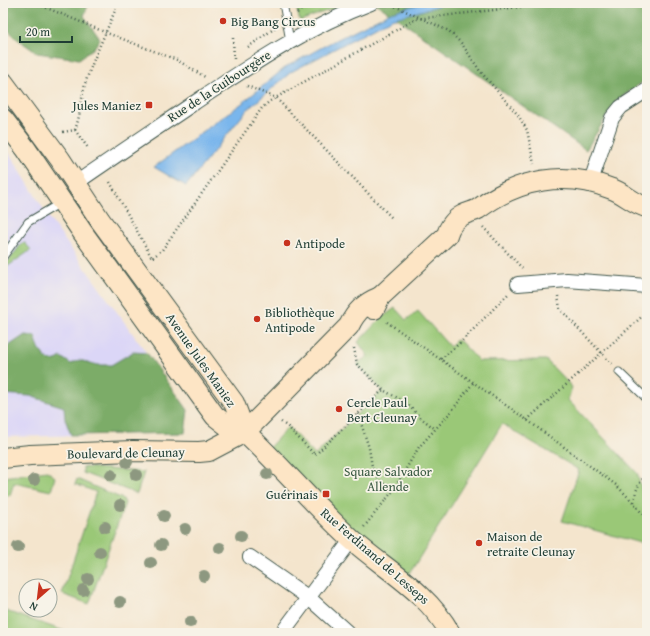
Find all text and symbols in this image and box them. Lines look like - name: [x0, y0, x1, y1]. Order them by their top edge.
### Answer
- place label: Big Bang Circus: [231, 12, 315, 31]
- marker: Big Bang Circus: [218, 16, 228, 26]
- scale bar: [20, 18, 72, 44]
- text: 20 m: [26, 23, 50, 40]
- street label: Rue de la Guibourgère: [164, 45, 274, 127]
- place label: Jules Maniez: [71, 96, 141, 115]
- marker: Jules Maniez: [144, 100, 154, 110]
- place label: Antipode: [295, 234, 345, 253]
- marker: Antipode: [282, 238, 292, 248]
- place label: Bibliothèque Antipode: [265, 303, 335, 337]
- street label: Avenue Jules Maniez: [161, 309, 241, 411]
- marker: Bibliothèque Antipode: [252, 314, 262, 324]
- place label: Cercle Paul Bert Cleunay: [347, 393, 418, 427]
- marker: Cercle Paul Bert Cleunay: [334, 404, 344, 414]
- street label: Boulevard de Cleunay: [67, 442, 186, 464]
- park label: Square Salvador Allende: [344, 462, 433, 496]
- place label: Guérinais: [266, 485, 318, 504]
- marker: Guérinais: [321, 489, 331, 499]
- street label: Rue Ferdinand de Lesseps: [316, 503, 434, 609]
- place label: Maison de retraite Cleunay: [487, 527, 576, 561]
- marker: Maison de retraite Cleunay: [474, 538, 484, 548]
- north arrow: [18, 578, 58, 618]
- text: N: [26, 598, 40, 616]

